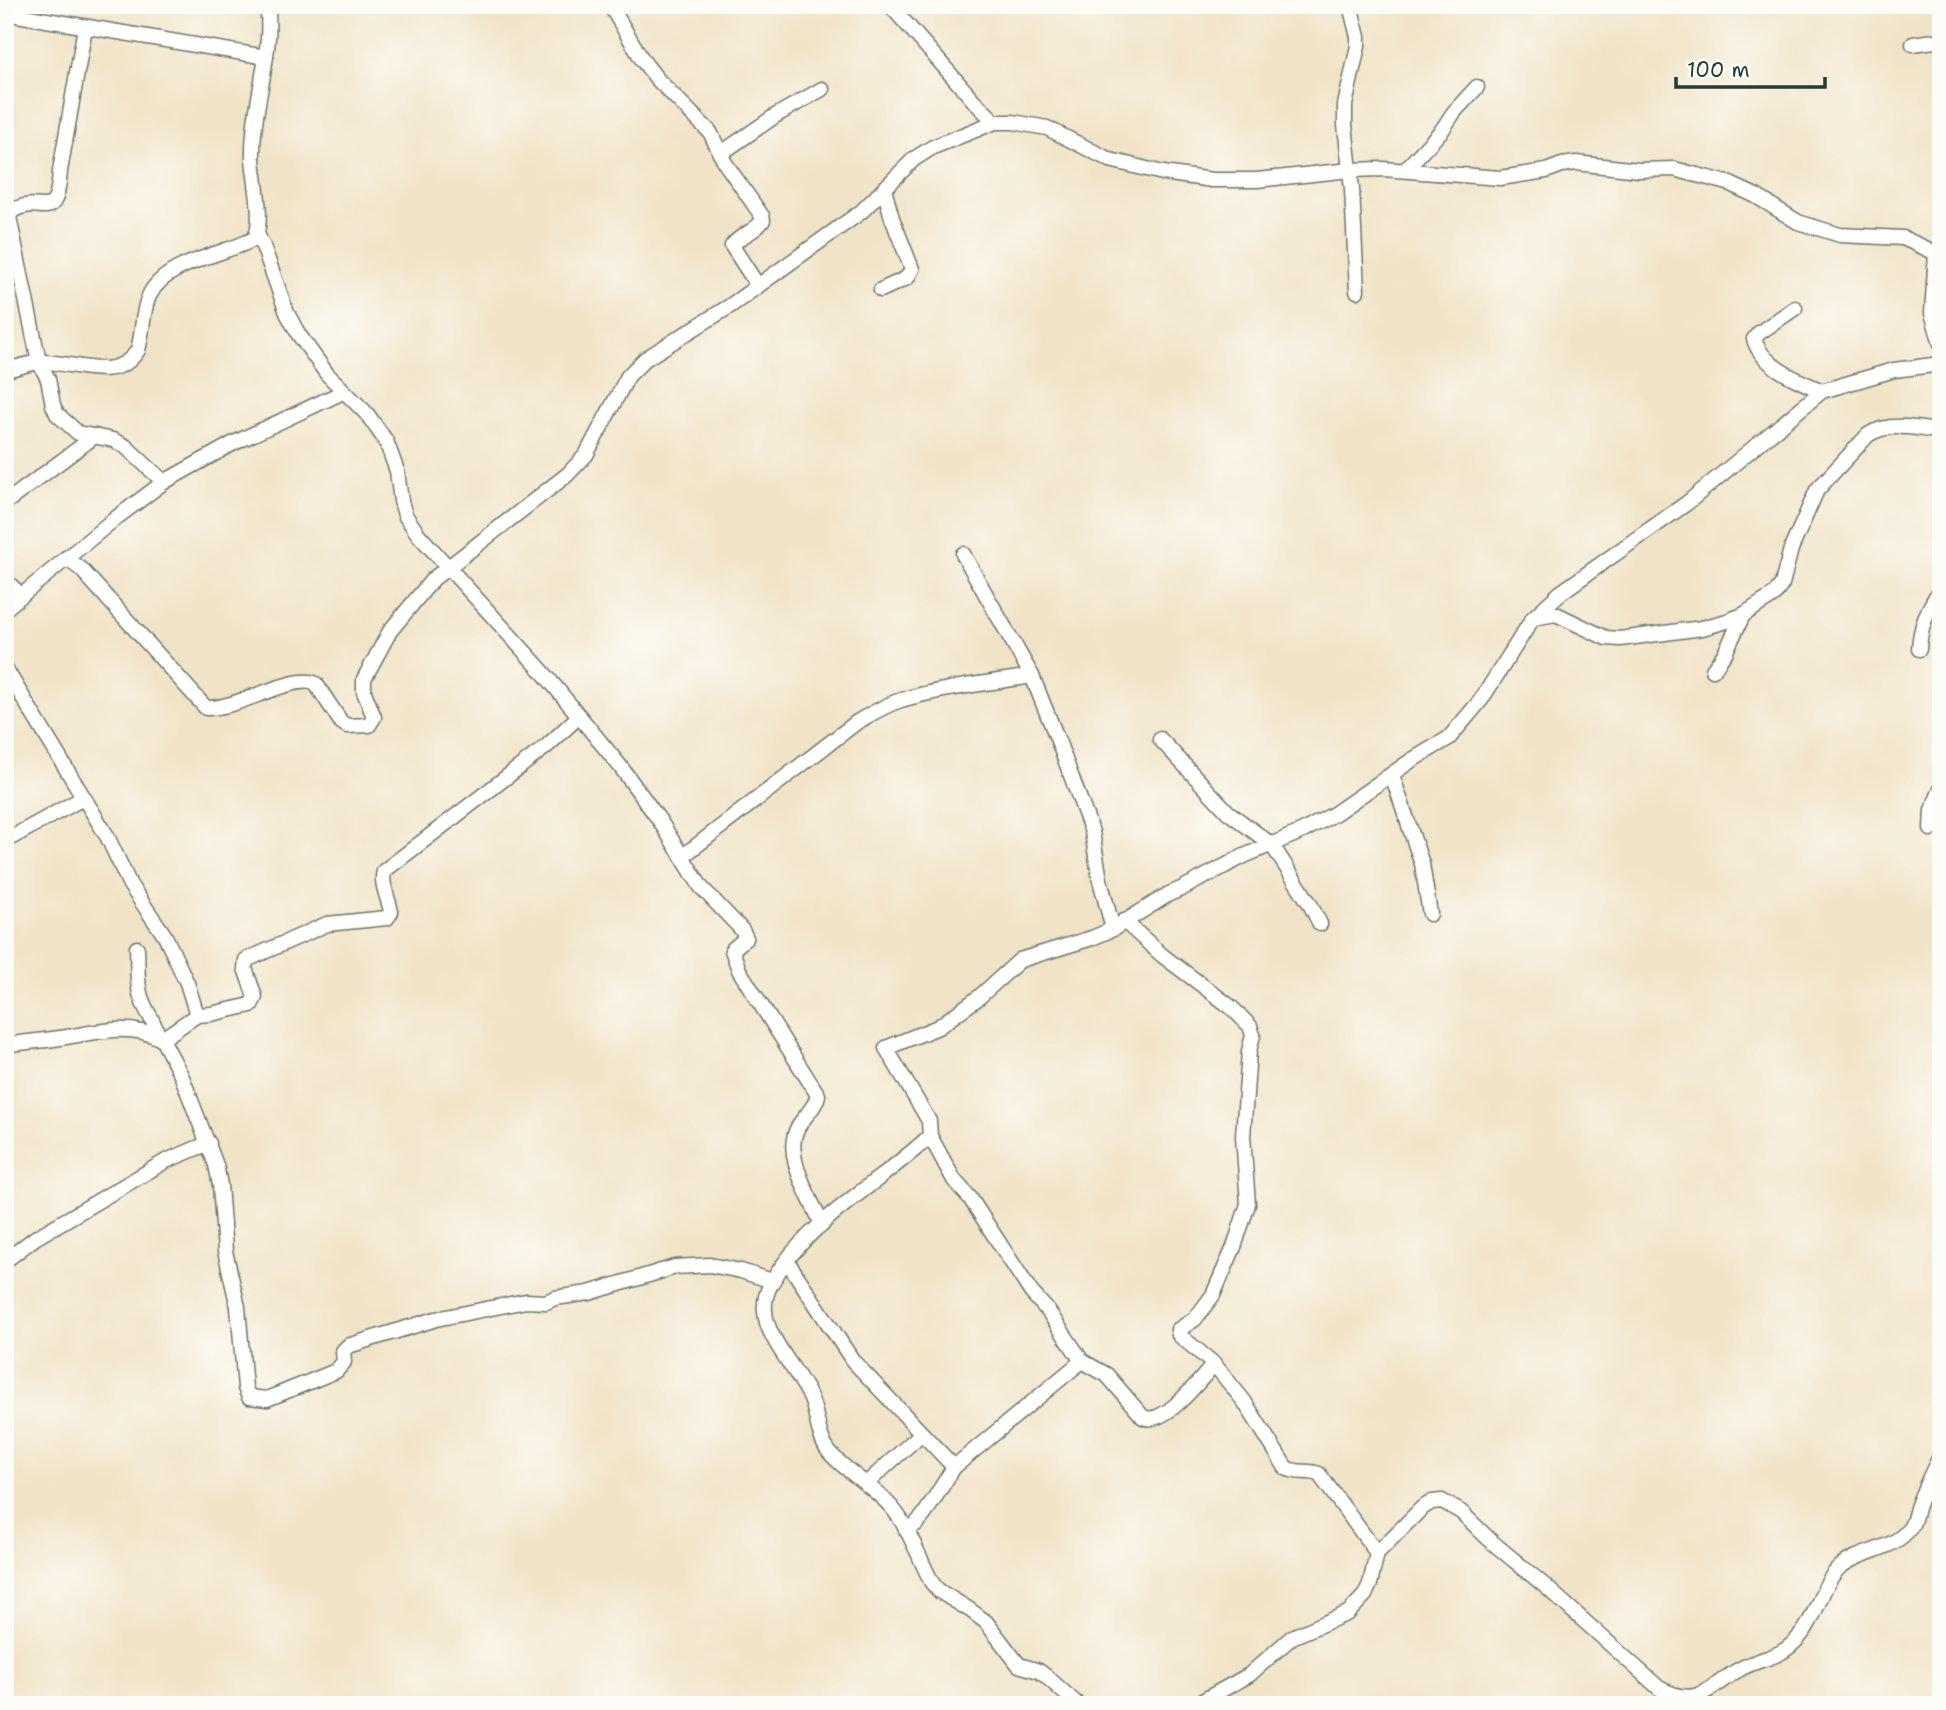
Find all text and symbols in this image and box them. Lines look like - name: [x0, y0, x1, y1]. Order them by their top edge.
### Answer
- scale bar: [1676, 46, 1825, 90]
- text: 100 m: [1687, 56, 1750, 84]

